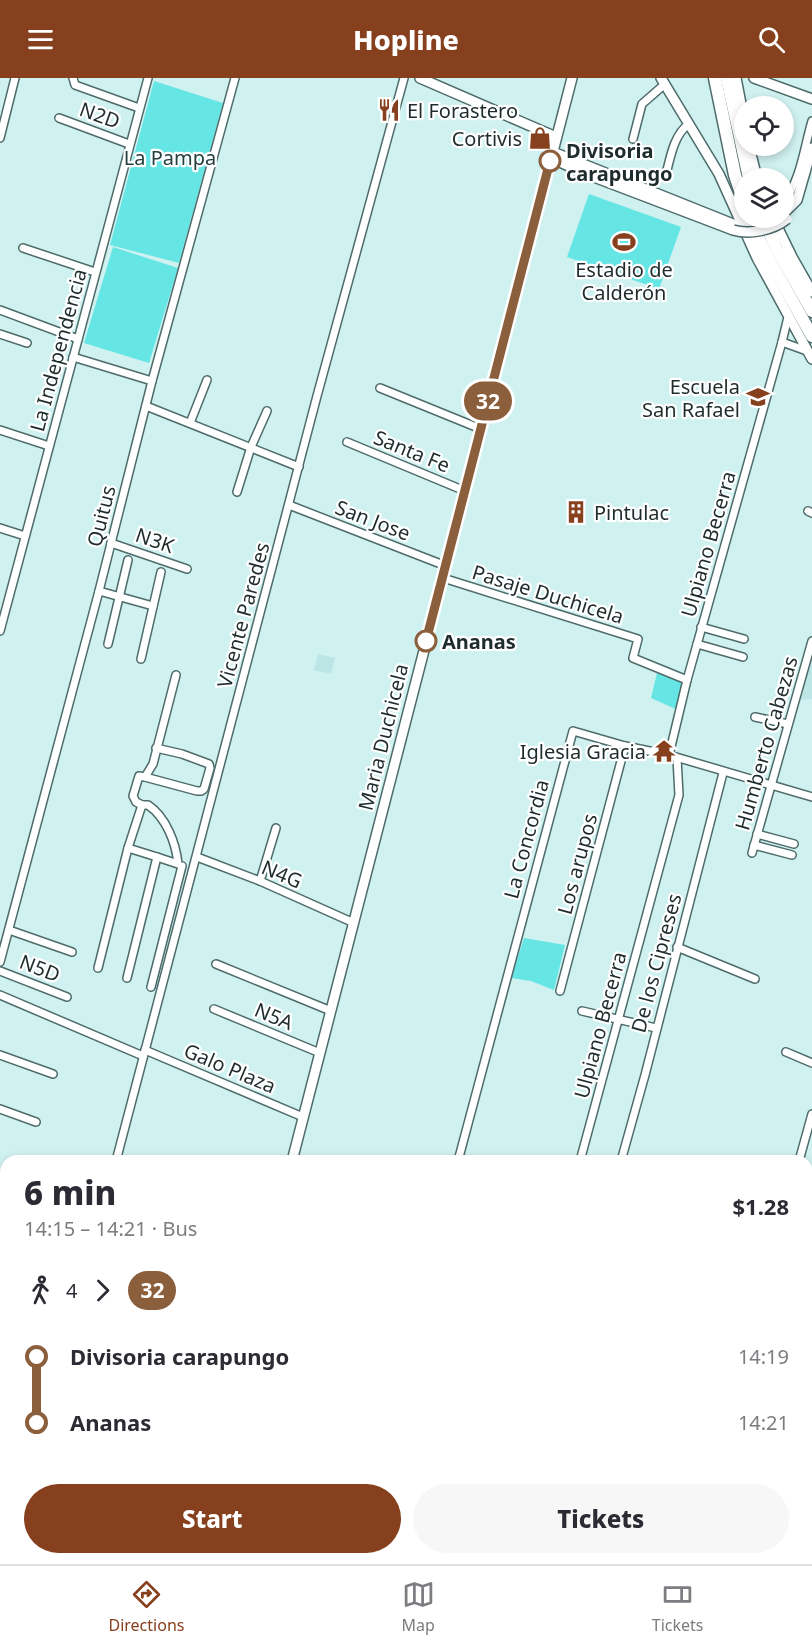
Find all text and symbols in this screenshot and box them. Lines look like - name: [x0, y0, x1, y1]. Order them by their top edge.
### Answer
- text: Hopline: [353, 21, 459, 58]
- icon: menu: [24, 23, 57, 56]
- icon: search: [755, 23, 788, 56]
- street label: N2D: [76, 95, 124, 135]
- map controls: [734, 96, 794, 228]
- button: locate: [734, 96, 794, 156]
- restaurant icon: El Forastero: [376, 97, 402, 123]
- place label: El Forastero: [407, 97, 518, 124]
- place label: Cortivis: [452, 125, 522, 152]
- shop icon: Cortivis: [527, 125, 553, 151]
- place label: Divisoria carapungo: [566, 137, 673, 187]
- park label: La Pampa: [124, 144, 216, 171]
- marker: Divisoria carapungo: [539, 150, 561, 172]
- button: layers: [734, 168, 794, 228]
- sports icon: Estadio de Calderón: [611, 229, 637, 255]
- place label: Estadio de Calderón: [575, 256, 673, 306]
- street label: La Independencia: [23, 266, 93, 434]
- place label: Escuela San Rafael: [642, 373, 740, 423]
- line badge: 32: [461, 382, 515, 420]
- school or university icon: Escuela San Rafael: [745, 384, 771, 410]
- text: 32: [476, 387, 500, 415]
- street label: Santa Fe: [370, 424, 454, 478]
- street label: Ulpiano Becerra: [674, 468, 742, 620]
- street label: Quitus: [80, 483, 122, 549]
- street label: San Jose: [332, 493, 414, 547]
- building icon: Pintulac: [563, 499, 589, 525]
- place label: Pintulac: [594, 499, 669, 526]
- street label: N3K: [132, 521, 178, 559]
- street label: Vicente Paredes: [211, 539, 275, 691]
- street label: Pasaje Duchicela: [469, 558, 627, 630]
- place label: Ananas: [442, 628, 516, 655]
- marker: Ananas: [415, 630, 437, 652]
- street label: Humberto Cabezas: [728, 653, 804, 833]
- street label: Maria Duchicela: [352, 661, 414, 813]
- place label: Iglesia Gracia: [520, 738, 646, 765]
- temple icon: Iglesia Gracia: [651, 738, 677, 764]
- street label: La Concordia: [497, 776, 555, 902]
- street label: Los arupos: [551, 811, 603, 917]
- street label: N4G: [258, 854, 306, 894]
- street label: De los Cipreses: [624, 891, 688, 1035]
- street label: N5D: [16, 948, 64, 988]
- street label: Ulpiano Becerra: [567, 949, 633, 1101]
- street label: N5A: [251, 996, 298, 1036]
- street label: Galo Plaza: [180, 1037, 280, 1099]
- text: 6 min: [24, 1170, 116, 1215]
- text: $1.28: [732, 1191, 789, 1221]
- text: 14:15 – 14:21 · Bus: [24, 1215, 197, 1242]
- icon: walk: [24, 1274, 57, 1307]
- icon: forward: [86, 1274, 119, 1307]
- text: 32: [140, 1276, 164, 1304]
- text: 4: [66, 1277, 77, 1304]
- text: Divisoria carapungo: [70, 1341, 289, 1371]
- text: 14:19: [738, 1343, 789, 1370]
- text: Ananas: [70, 1407, 151, 1437]
- text: 14:21: [738, 1409, 789, 1436]
- button: Start: [24, 1484, 401, 1553]
- button: Tickets: [413, 1484, 789, 1553]
- tab: Directions: [109, 1578, 184, 1636]
- tab: Map: [401, 1578, 435, 1636]
- tab: Tickets: [652, 1578, 703, 1636]

